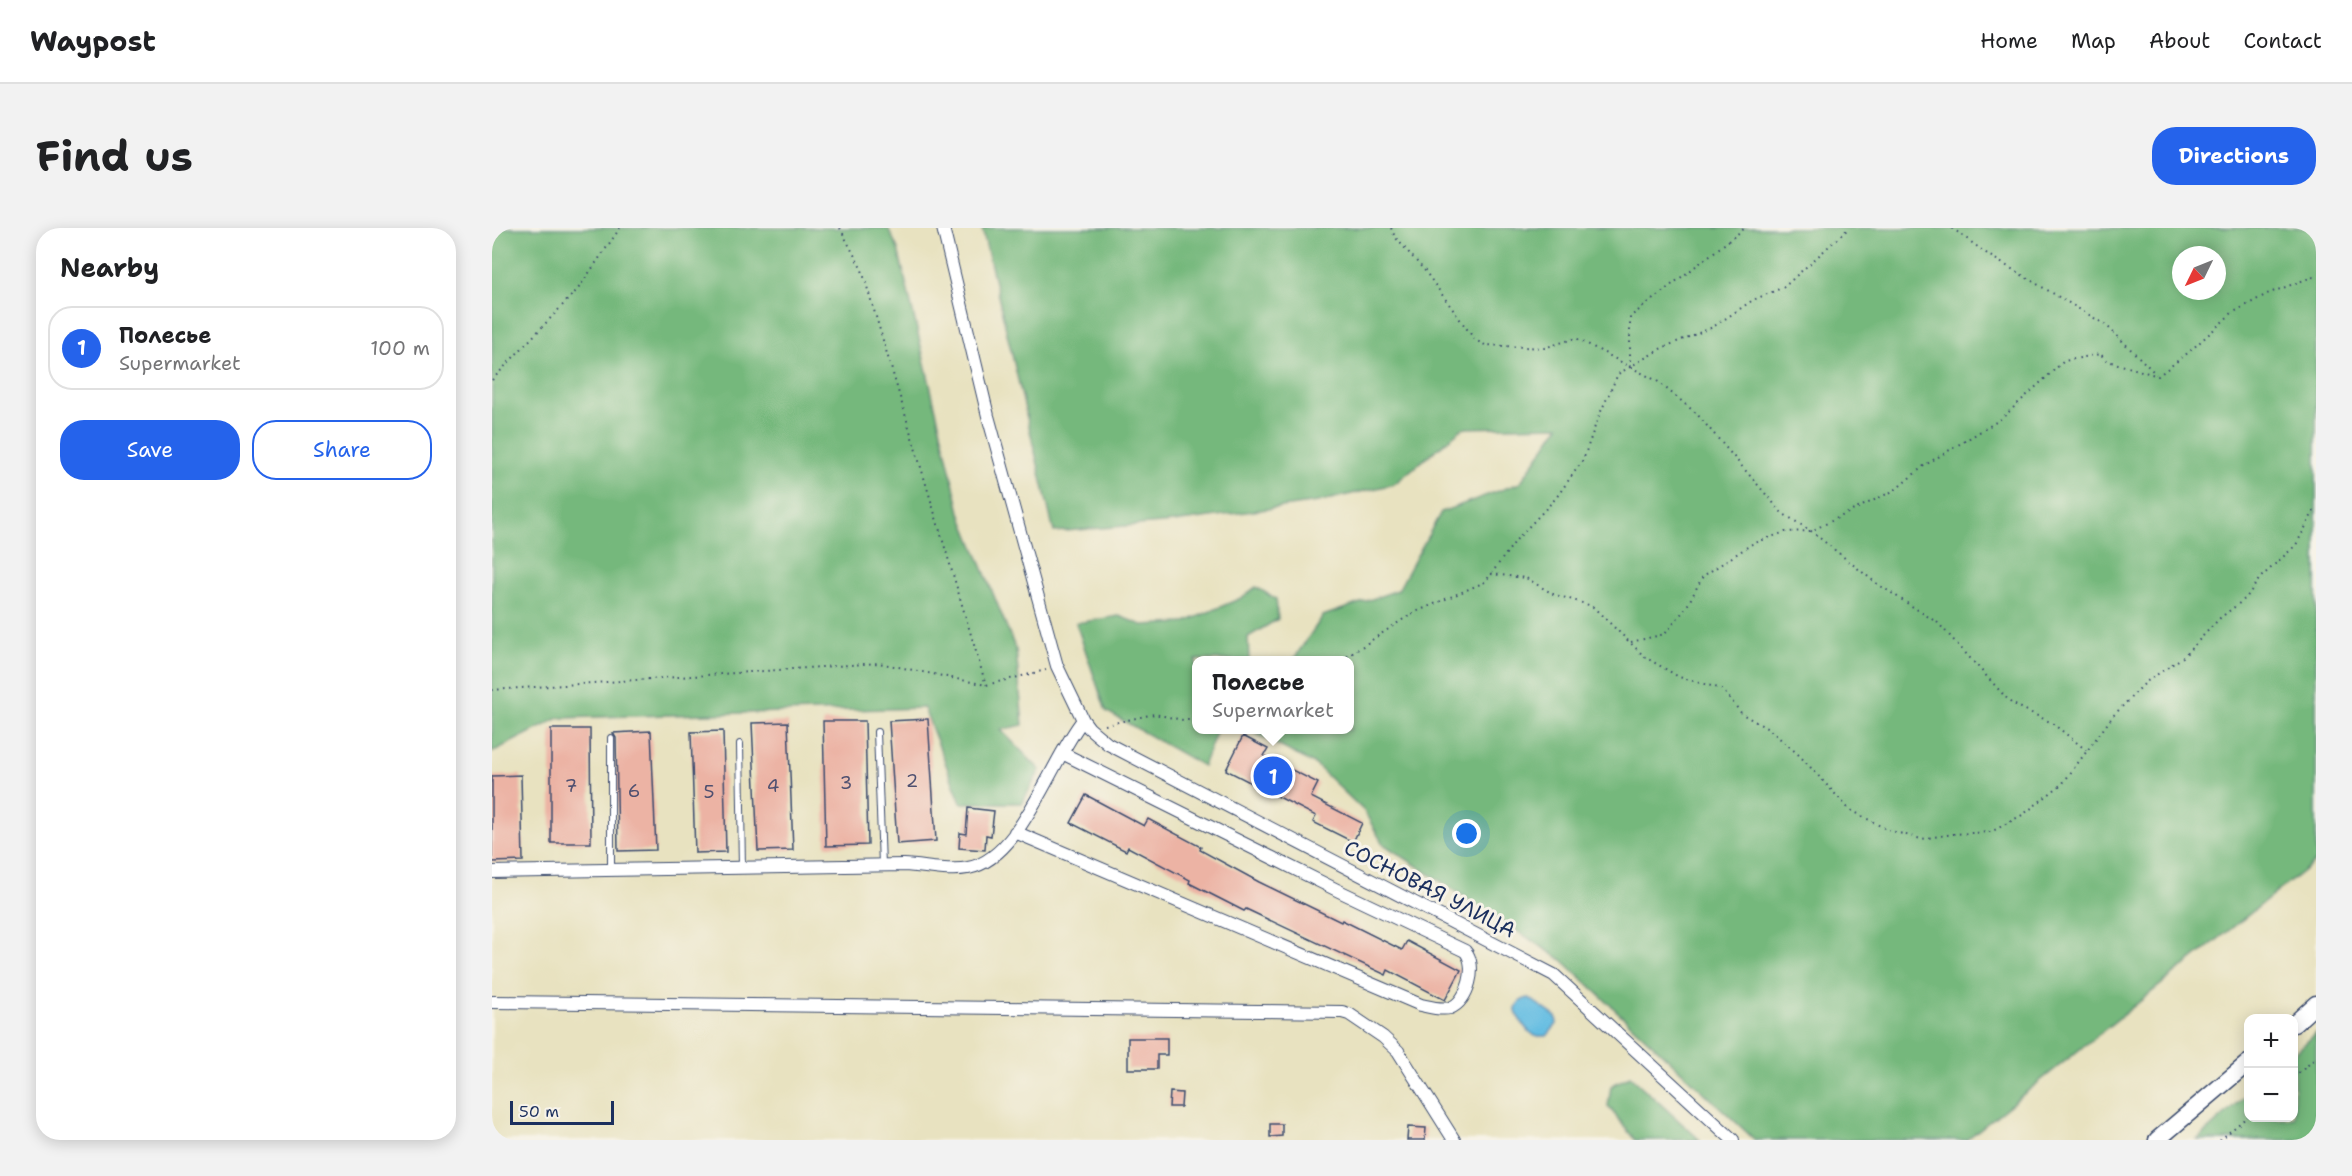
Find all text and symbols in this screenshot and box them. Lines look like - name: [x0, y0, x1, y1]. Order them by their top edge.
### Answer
- text: Waypost: [30, 22, 156, 60]
- text: Home: [1980, 27, 2038, 55]
- text: Map: [2071, 27, 2116, 55]
- text: About: [2149, 27, 2210, 55]
- text: Contact: [2243, 27, 2322, 55]
- button: Directions: [2152, 127, 2316, 185]
- text: Find us: [36, 128, 193, 184]
- north arrow: [2172, 246, 2226, 300]
- text: Nearby: [60, 250, 159, 285]
- text: Полесье: [119, 321, 212, 350]
- text: 1: [77, 335, 86, 361]
- text: 100 m: [370, 335, 430, 361]
- text: Supermarket: [119, 350, 241, 376]
- button: Save: [60, 420, 240, 480]
- button: Share: [252, 420, 432, 480]
- popup: [1192, 656, 1354, 734]
- text: Полесье: [1212, 668, 1305, 697]
- text: Supermarket: [1212, 697, 1334, 723]
- pin: 1: [1254, 754, 1292, 798]
- house number: 2: [906, 769, 918, 793]
- house number: 3: [840, 771, 852, 795]
- house number: 7: [565, 774, 577, 798]
- house number: 4: [767, 774, 779, 798]
- house number: 6: [628, 779, 640, 803]
- house number: 5: [703, 780, 715, 804]
- your location: [1452, 819, 1481, 848]
- street label: СОСНОВАЯ УЛИЦА: [1339, 834, 1521, 944]
- map controls: [2244, 1014, 2298, 1122]
- button: +: [2244, 1014, 2298, 1068]
- button: −: [2244, 1068, 2298, 1122]
- scale bar: [510, 1098, 614, 1126]
- text: 50 m: [519, 1101, 559, 1122]

